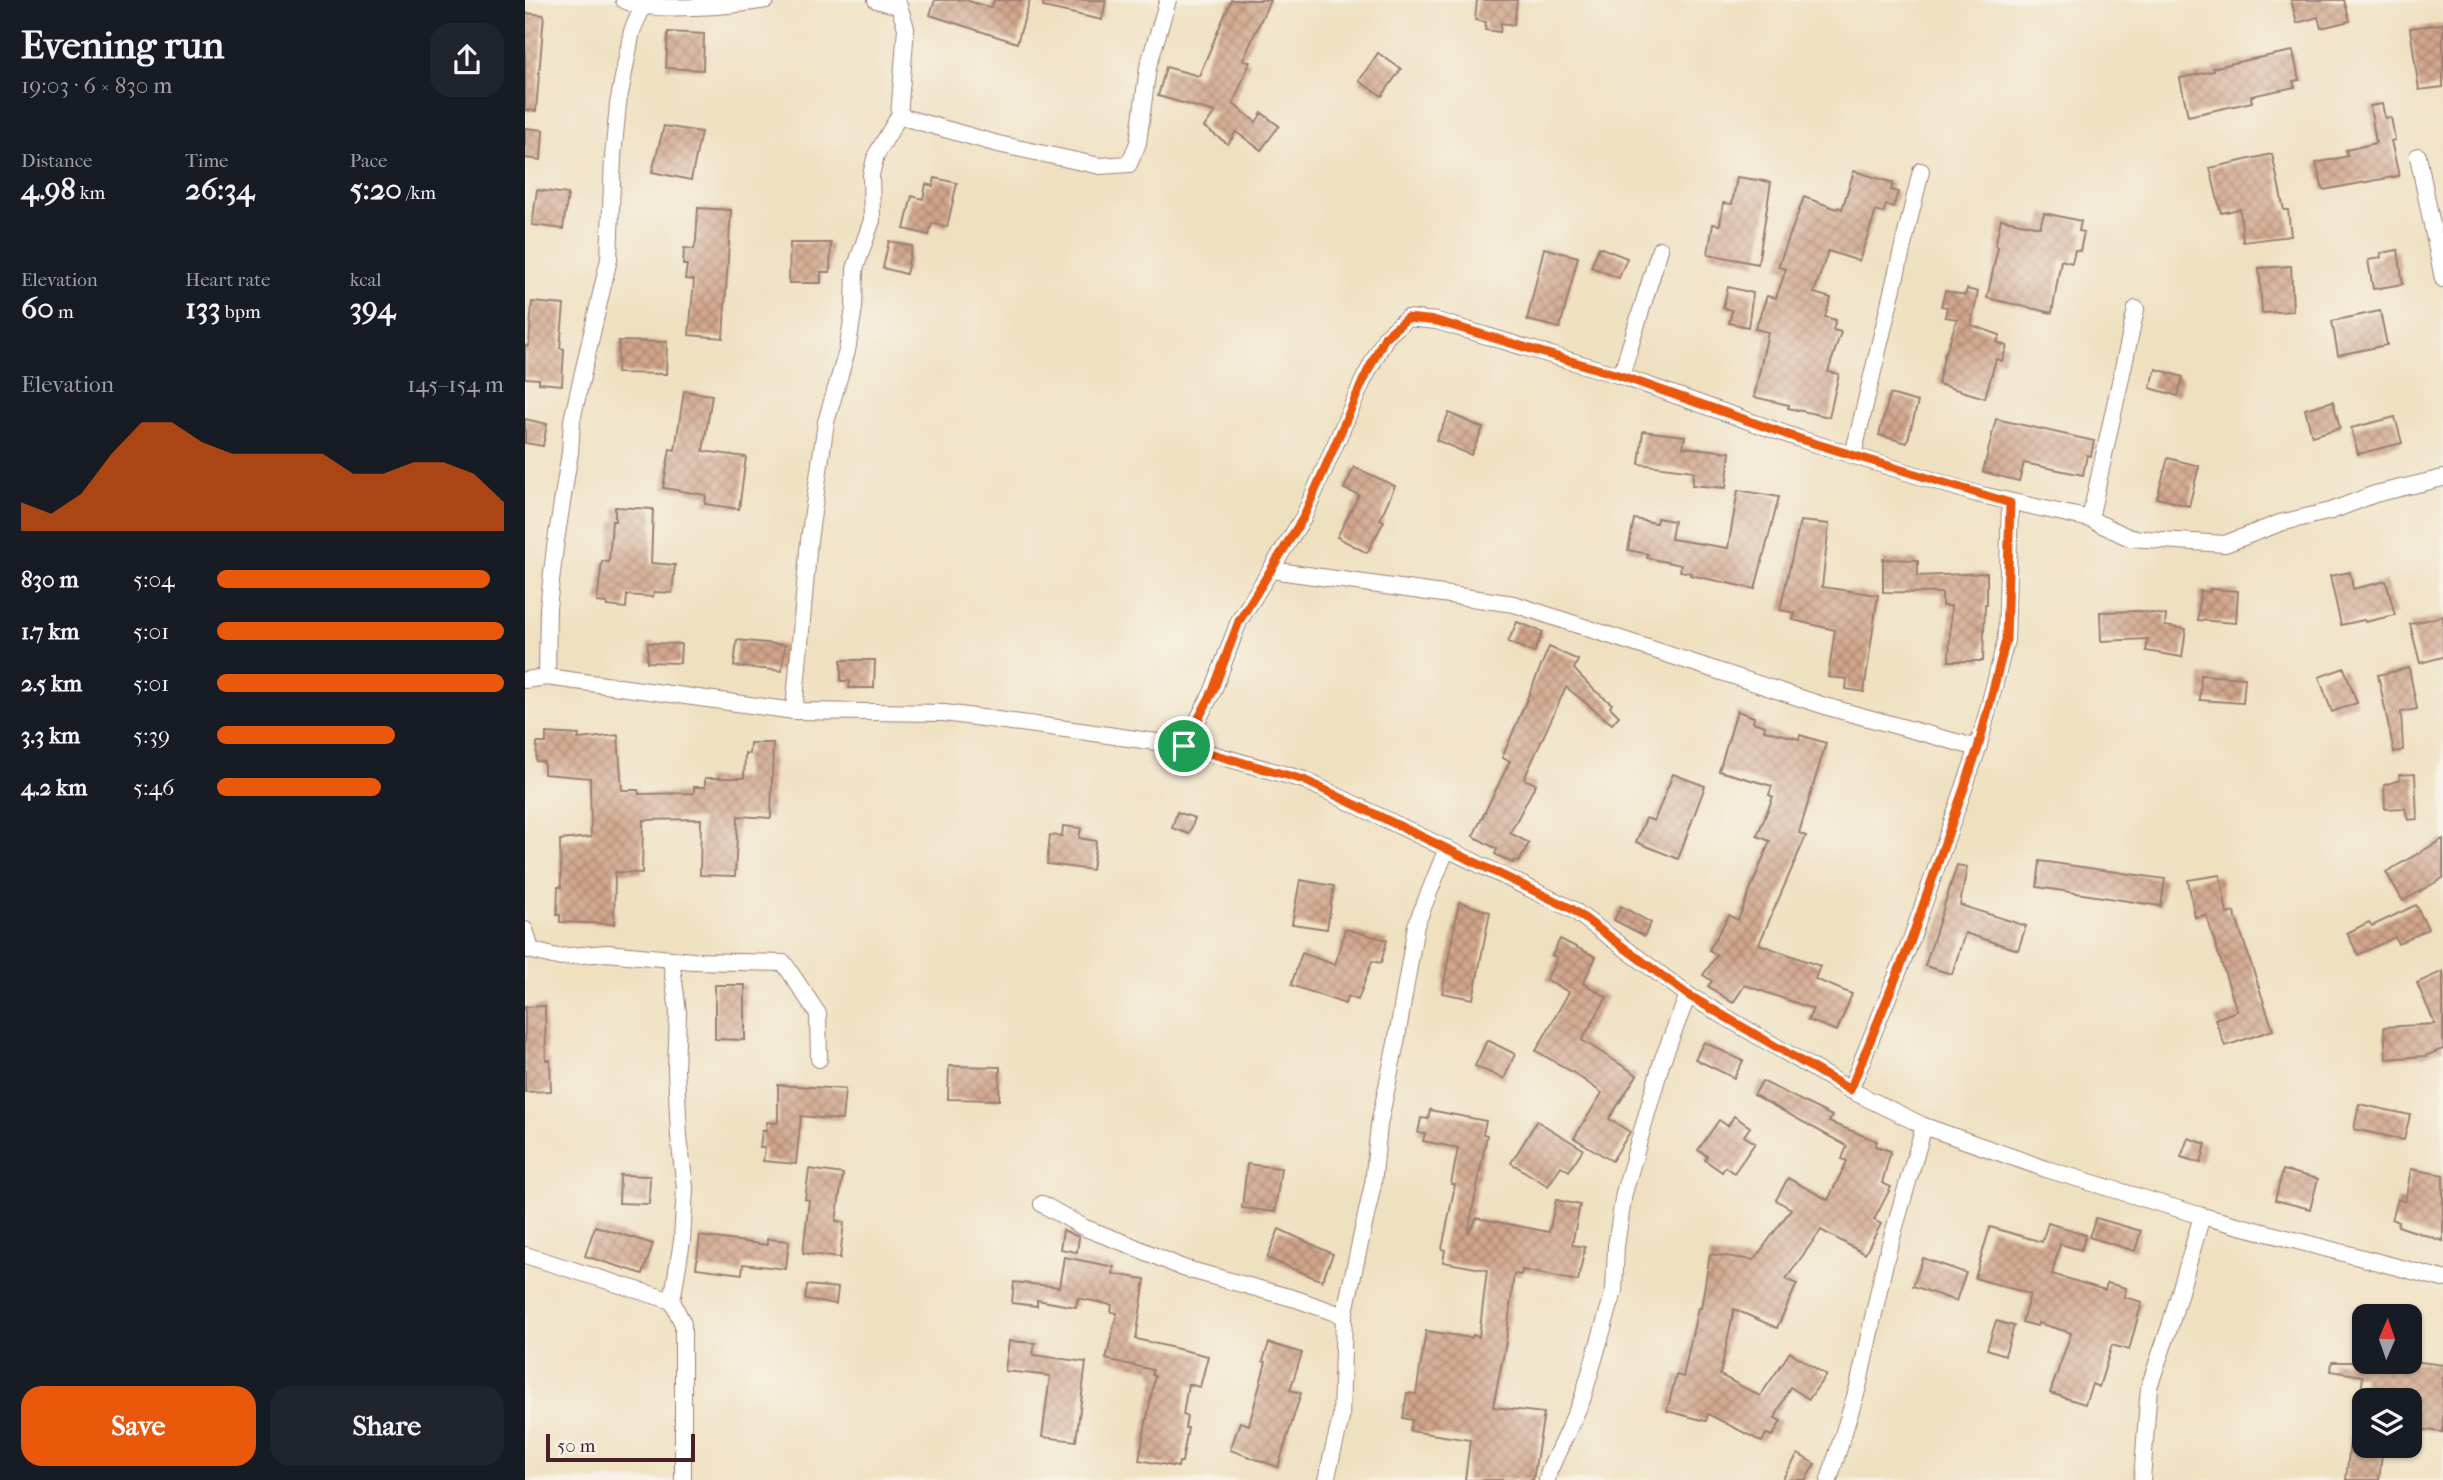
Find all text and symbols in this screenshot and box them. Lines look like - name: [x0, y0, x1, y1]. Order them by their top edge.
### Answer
- text: Evening run: [21, 23, 224, 68]
- button: share: [430, 23, 504, 97]
- text: 19:03 · 6 × 830 m: [21, 72, 172, 99]
- text: Distance: [21, 150, 92, 172]
- text: Time: [185, 150, 229, 172]
- text: Pace: [350, 150, 388, 172]
- text: 4.98: [21, 172, 76, 207]
- text: 26:34: [185, 172, 254, 207]
- text: 5:20: [350, 172, 402, 207]
- text: km: [76, 182, 105, 204]
- text: /km: [402, 182, 436, 204]
- text: Elevation: [21, 269, 98, 291]
- text: Heart rate: [185, 269, 270, 291]
- text: kcal: [350, 269, 382, 291]
- text: 60: [21, 291, 54, 326]
- text: 133: [185, 291, 221, 326]
- text: 394: [350, 291, 395, 326]
- text: m: [54, 301, 74, 323]
- text: bpm: [221, 301, 261, 323]
- text: Elevation: [21, 371, 114, 398]
- text: 145–154 m: [407, 371, 504, 398]
- text: 830 m: [21, 566, 79, 593]
- text: 5:04: [133, 566, 175, 593]
- text: 1.7 km: [21, 618, 79, 645]
- text: 5:01: [133, 618, 169, 645]
- text: 2.5 km: [21, 670, 82, 697]
- text: 5:01: [133, 670, 169, 697]
- pin: [1154, 716, 1214, 776]
- text: 3.3 km: [21, 722, 80, 749]
- text: 5:39: [133, 722, 170, 749]
- icon: arrive: [1165, 727, 1203, 765]
- text: 4.2 km: [21, 774, 87, 801]
- text: 5:46: [133, 774, 175, 801]
- north arrow: [2352, 1304, 2422, 1374]
- map controls: [2352, 1304, 2422, 1458]
- button: Save: [21, 1386, 256, 1466]
- button: Share: [270, 1386, 504, 1466]
- button: layers: [2352, 1388, 2422, 1458]
- scale bar: [546, 1431, 695, 1463]
- text: 50 m: [557, 1435, 596, 1457]

